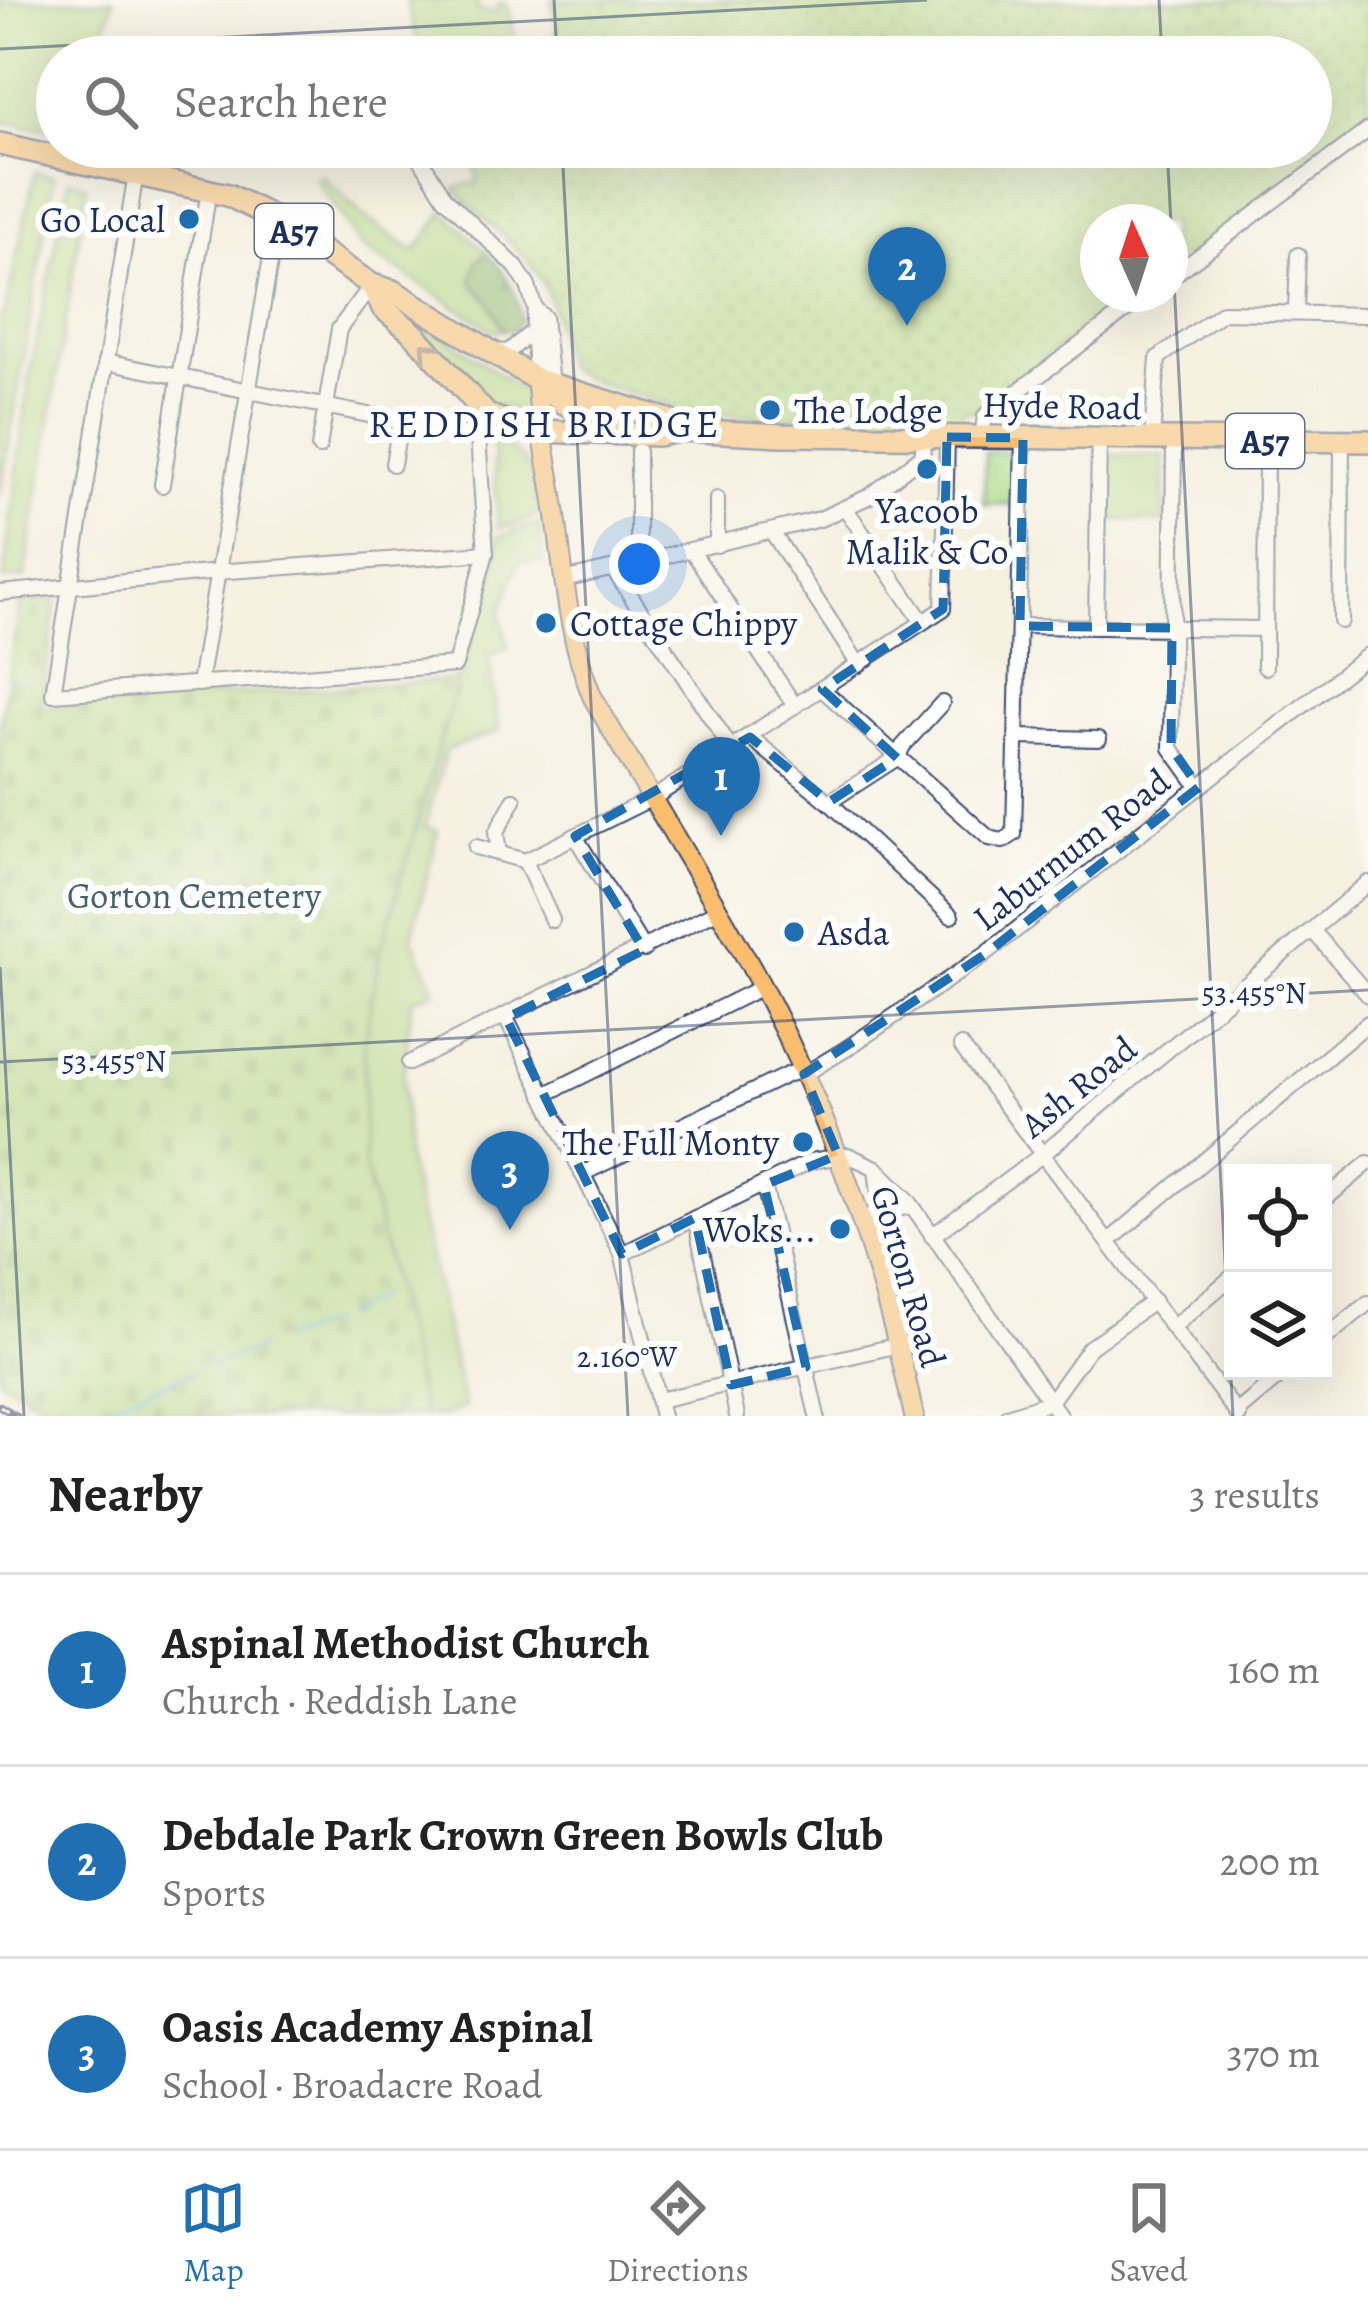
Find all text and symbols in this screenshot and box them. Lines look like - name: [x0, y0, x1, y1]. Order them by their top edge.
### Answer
- search box: [36, 36, 1332, 168]
- icon: search: [78, 69, 144, 135]
- text: Search here: [174, 71, 388, 133]
- place label: Go Local: [40, 195, 165, 244]
- road number: A57: [255, 204, 333, 258]
- north arrow: [1080, 204, 1188, 312]
- marker: Go Local: [176, 206, 202, 232]
- pin: 2: [868, 227, 946, 326]
- one-way arrow: [421, 342, 443, 364]
- street label: Hyde Road: [982, 380, 1143, 431]
- place label: The Lodge: [794, 386, 943, 435]
- district label: REDDISH BRIDGE: [368, 397, 722, 450]
- marker: The Lodge: [757, 397, 783, 423]
- road number: A57: [1226, 414, 1304, 468]
- marker: Yacoob Malik & Co: [914, 456, 940, 482]
- place label: Yacoob Malik & Co: [846, 486, 1008, 576]
- your location: [609, 534, 669, 594]
- place label: Cottage Chippy: [570, 599, 798, 648]
- marker: Cottage Chippy: [533, 610, 559, 636]
- pin: 1: [682, 737, 760, 836]
- street label: Laburnum Road: [963, 756, 1181, 942]
- park label: Gorton Cemetery: [67, 871, 322, 920]
- place label: Asda: [817, 908, 890, 957]
- marker: Asda: [781, 919, 807, 945]
- text: 53.455°N: [1202, 973, 1306, 1013]
- street label: Ash Road: [1009, 1024, 1147, 1149]
- text: 53.455°N: [62, 1041, 166, 1081]
- place label: The Full Monty: [562, 1118, 780, 1167]
- marker: The Full Monty: [790, 1129, 816, 1155]
- pin: 3: [471, 1131, 549, 1230]
- map controls: [1224, 1164, 1332, 1380]
- button: locate: [1224, 1164, 1332, 1272]
- street label: Gorton Road: [859, 1180, 958, 1373]
- place label: Woks...: [702, 1205, 816, 1254]
- marker: Woks...: [827, 1216, 853, 1242]
- button: layers: [1224, 1272, 1332, 1380]
- text: 2.160°W: [577, 1337, 677, 1377]
- text: Nearby: [48, 1459, 202, 1529]
- text: 3 results: [1189, 1468, 1320, 1521]
- text: Aspinal Methodist Church: [162, 1612, 650, 1674]
- text: 1: [80, 1643, 94, 1696]
- text: 160 m: [1228, 1643, 1320, 1696]
- text: Church · Reddish Lane: [162, 1674, 517, 1727]
- text: Debdale Park Crown Green Bowls Club: [162, 1804, 883, 1866]
- text: 2: [78, 1835, 96, 1888]
- text: 200 m: [1220, 1835, 1320, 1888]
- text: Sports: [162, 1866, 266, 1919]
- text: Oasis Academy Aspinal: [162, 1996, 593, 2058]
- text: 3: [79, 2027, 95, 2080]
- text: 370 m: [1226, 2027, 1320, 2080]
- text: School · Broadacre Road: [162, 2058, 542, 2111]
- tab: Map: [180, 2175, 246, 2292]
- tab: Directions: [607, 2175, 749, 2292]
- tab: Saved: [1109, 2175, 1188, 2292]

